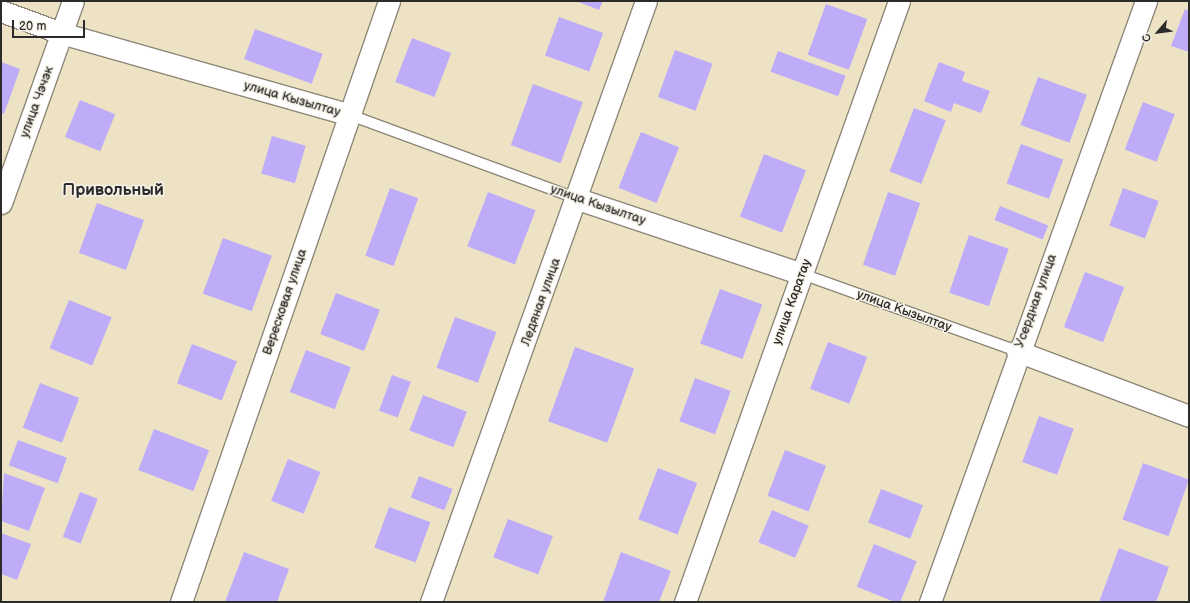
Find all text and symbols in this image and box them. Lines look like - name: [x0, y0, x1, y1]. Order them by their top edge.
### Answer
- scale bar: [14, 12, 87, 38]
- north arrow: [1138, 12, 1178, 52]
- text: 20 m: [19, 19, 46, 34]
- text: С: [1139, 31, 1154, 44]
- street label: улица Чэчэк: [17, 64, 57, 140]
- street label: улица Кызылтау: [242, 78, 342, 120]
- district label: Привольный: [62, 181, 164, 201]
- street label: улица Кызылтау: [548, 181, 648, 229]
- street label: Вересковая улица: [260, 247, 310, 357]
- street label: Усердная улица: [1012, 252, 1060, 350]
- street label: Ледяная улица: [518, 256, 564, 348]
- street label: улица Каратау: [769, 257, 815, 347]
- street label: улица Кызылтау: [855, 287, 953, 335]

